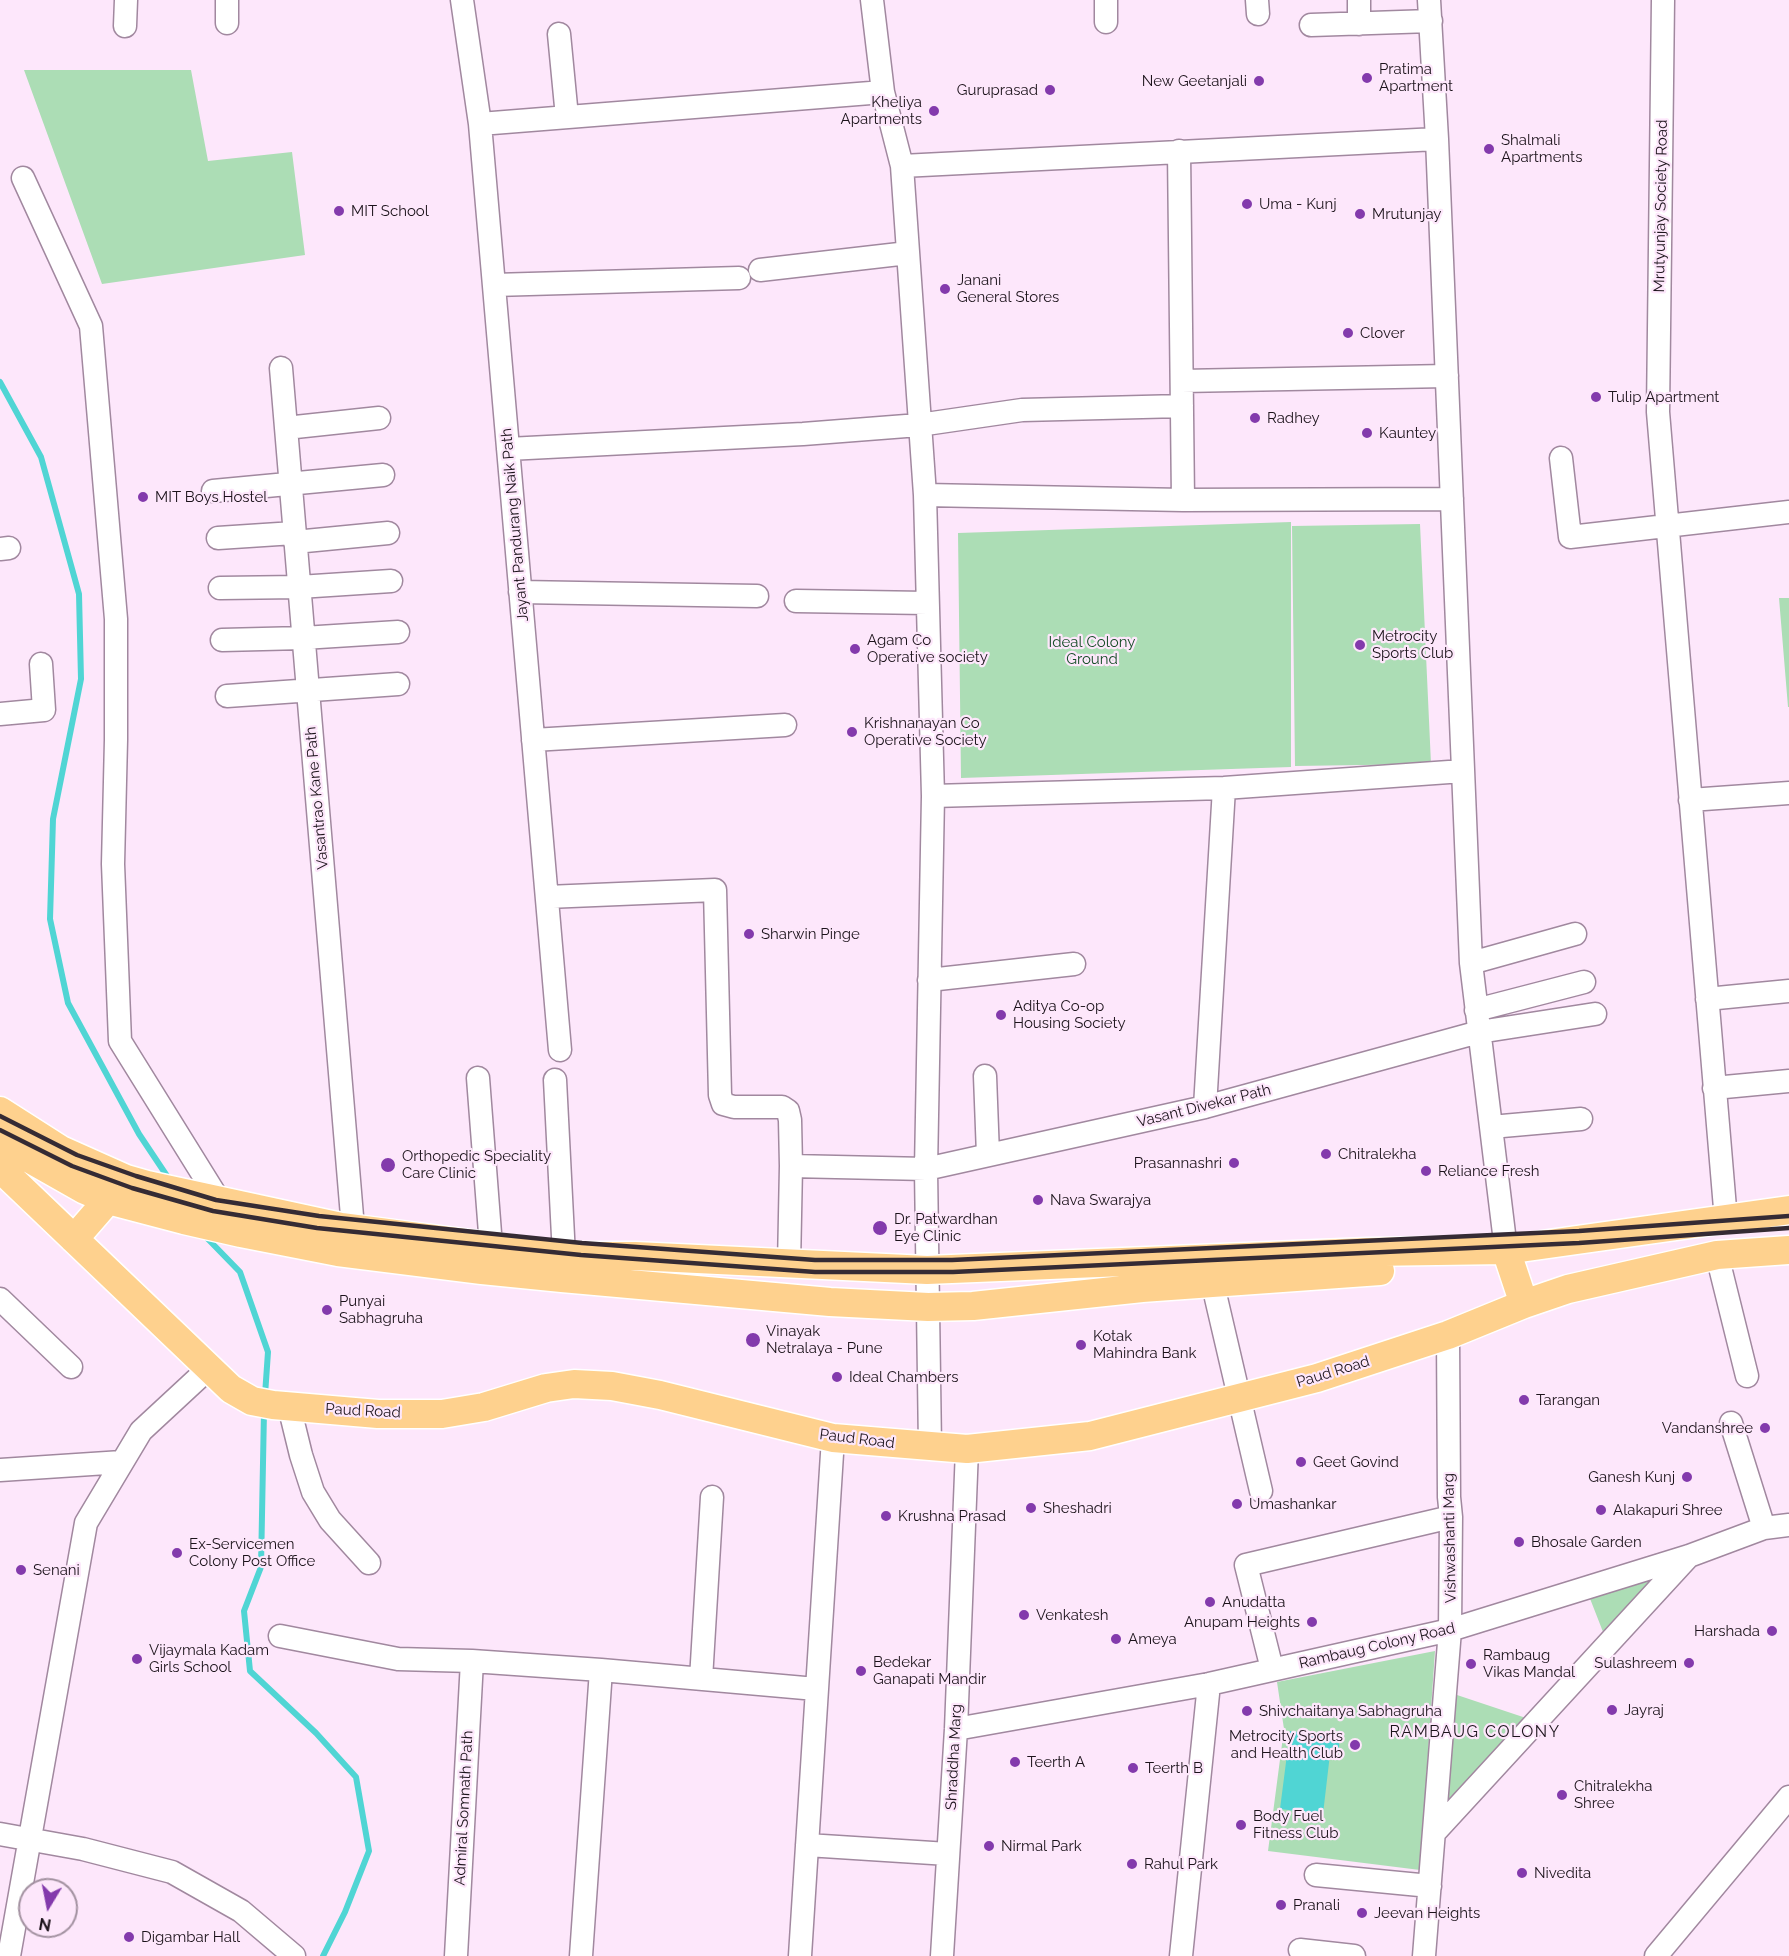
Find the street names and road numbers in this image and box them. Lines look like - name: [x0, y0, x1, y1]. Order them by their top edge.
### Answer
- street label: Mrutyunjay Society Road: [1650, 120, 1672, 292]
- street label: Jayant Pandurang Naik Path: [498, 428, 532, 622]
- street label: Vasantrao Kane Path: [302, 726, 332, 870]
- street label: Vasant Divekar Path: [1135, 1081, 1273, 1131]
- street label: Paud Road: [1294, 1352, 1372, 1392]
- street label: Paud Road: [325, 1400, 401, 1422]
- street label: Paud Road: [818, 1425, 896, 1453]
- street label: Vishwashanti Marg: [1440, 1473, 1460, 1603]
- street label: Rambaug Colony Road: [1297, 1619, 1457, 1673]
- street label: Shraddha Marg: [942, 1703, 966, 1811]
- street label: Admiral Somnath Path: [451, 1730, 477, 1886]

